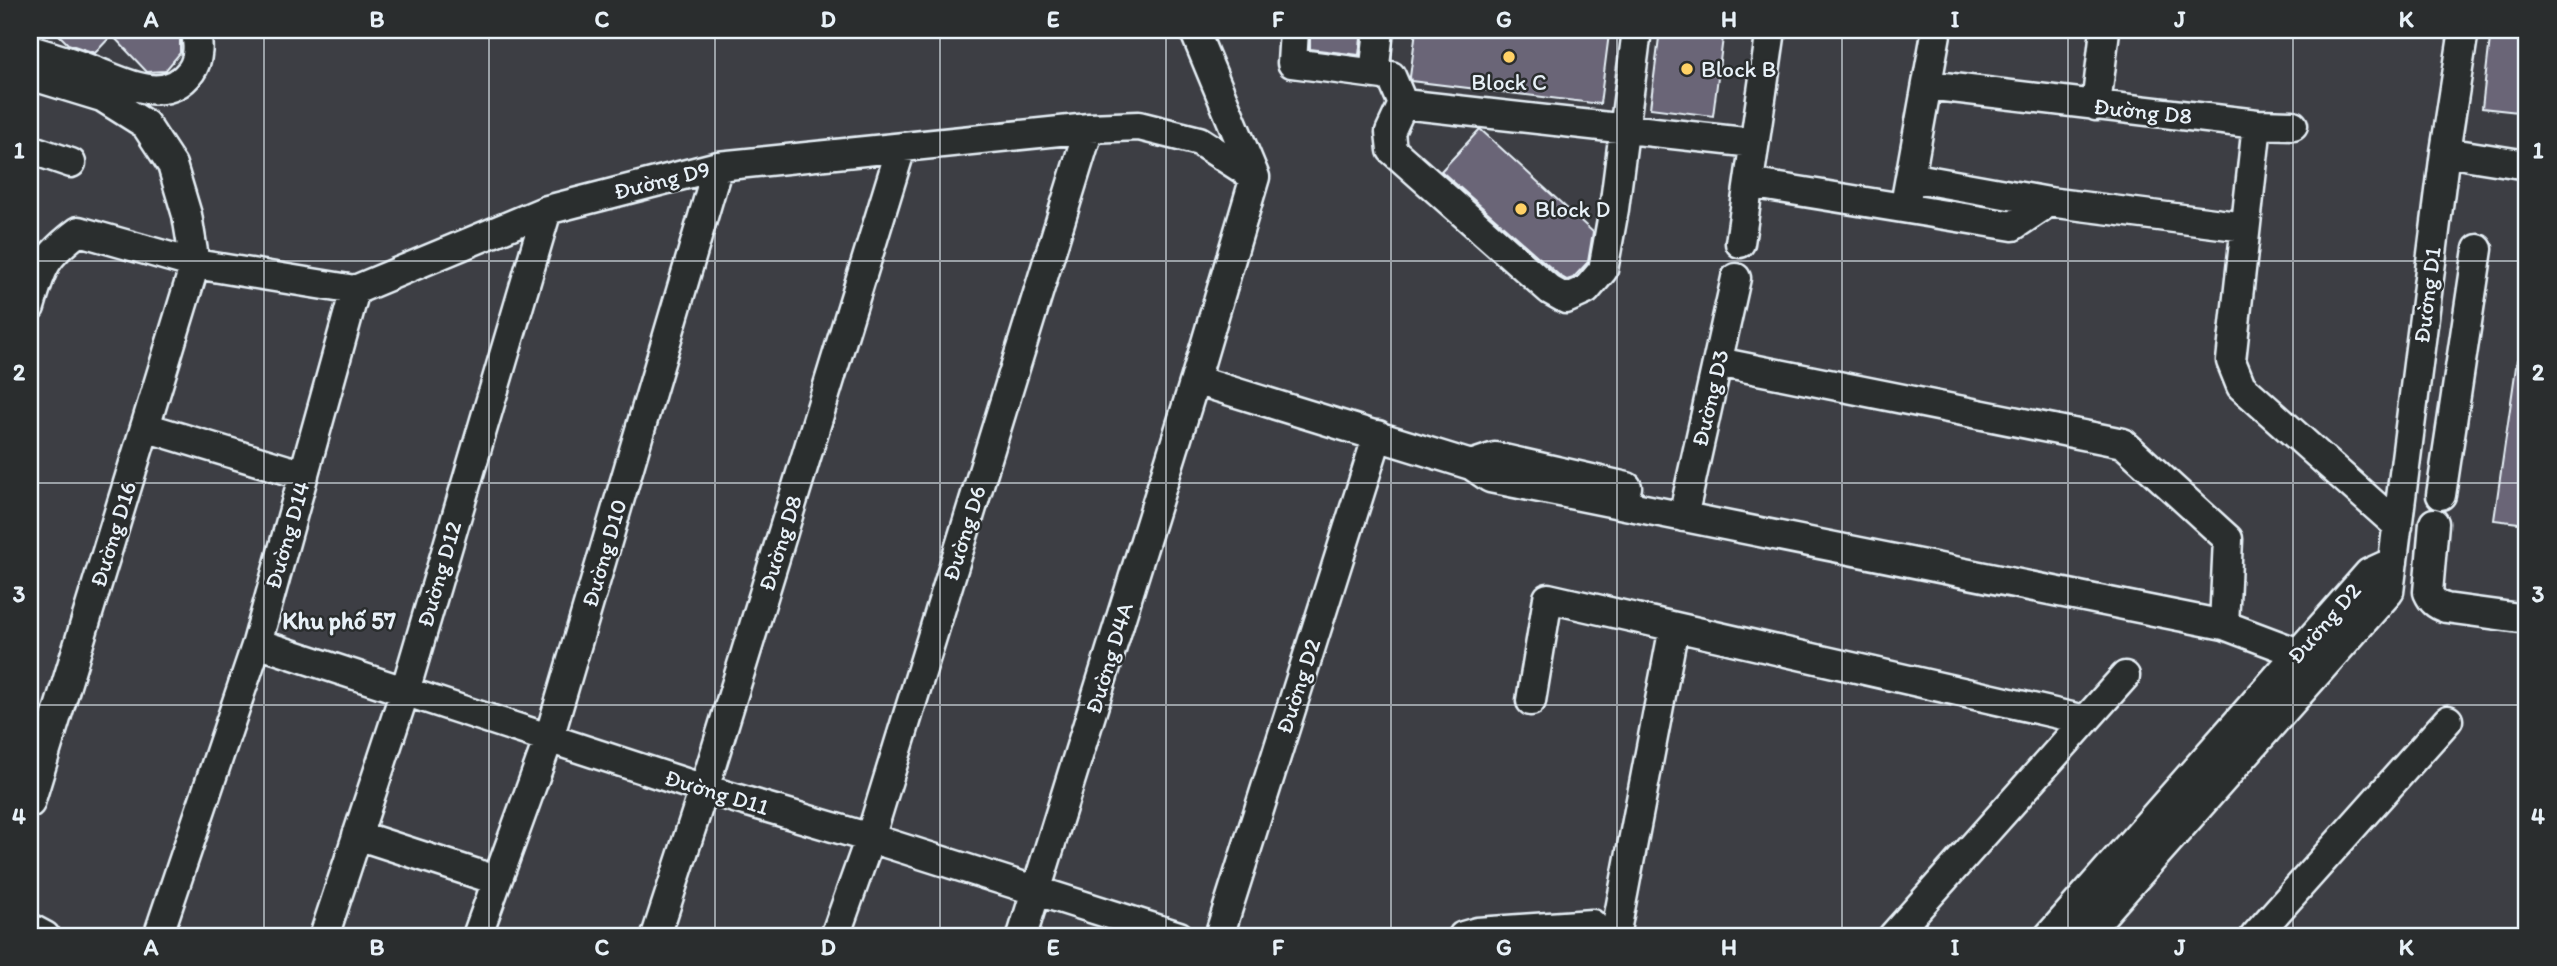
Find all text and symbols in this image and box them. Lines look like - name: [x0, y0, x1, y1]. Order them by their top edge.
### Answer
- text: A: [143, 5, 159, 33]
- text: B: [370, 5, 385, 33]
- text: C: [595, 5, 610, 33]
- text: D: [820, 5, 836, 33]
- text: E: [1047, 5, 1060, 33]
- text: F: [1272, 5, 1285, 33]
- text: G: [1496, 5, 1512, 33]
- text: H: [1721, 5, 1737, 33]
- text: I: [1951, 5, 1960, 33]
- text: J: [2173, 5, 2186, 33]
- text: K: [2399, 5, 2414, 33]
- marker: Block C: [1501, 49, 1517, 65]
- place label: Block B: [1701, 55, 1776, 83]
- marker: Block B: [1679, 61, 1695, 77]
- place label: Block C: [1471, 68, 1547, 96]
- street label: Đường D8: [2092, 92, 2194, 130]
- text: 1: [14, 136, 25, 164]
- text: 1: [2533, 136, 2544, 164]
- street label: Đường D9: [611, 155, 713, 205]
- place label: Block D: [1535, 195, 1610, 223]
- marker: Block D: [1513, 201, 1529, 217]
- street label: Đường D1: [2407, 245, 2447, 345]
- street label: Đường D3: [1685, 347, 1735, 449]
- text: 2: [13, 358, 26, 386]
- text: 2: [2532, 358, 2545, 386]
- street label: Đường D16: [84, 478, 142, 590]
- street label: Đường D14: [258, 478, 316, 592]
- street label: Đường D6: [936, 482, 992, 584]
- street label: Đường D8: [752, 492, 808, 594]
- street label: Đường D10: [575, 496, 633, 610]
- street label: Đường D12: [411, 518, 467, 630]
- street label: Đường D2: [2281, 577, 2367, 669]
- text: 3: [13, 580, 26, 608]
- text: 3: [2532, 580, 2545, 608]
- street label: Đường D4A: [1079, 599, 1139, 717]
- district label: Khu phố 57: [282, 606, 396, 636]
- street label: Đường D2: [1270, 635, 1326, 737]
- street label: Đường D11: [662, 763, 773, 821]
- text: 4: [12, 802, 26, 830]
- text: 4: [2531, 802, 2545, 830]
- text: A: [143, 933, 159, 961]
- text: B: [370, 933, 385, 961]
- text: C: [595, 933, 610, 961]
- text: D: [820, 933, 836, 961]
- text: E: [1047, 933, 1060, 961]
- text: F: [1272, 933, 1285, 961]
- text: G: [1496, 933, 1512, 961]
- text: H: [1721, 933, 1737, 961]
- text: I: [1951, 933, 1960, 961]
- text: J: [2173, 933, 2186, 961]
- text: K: [2399, 933, 2414, 961]

